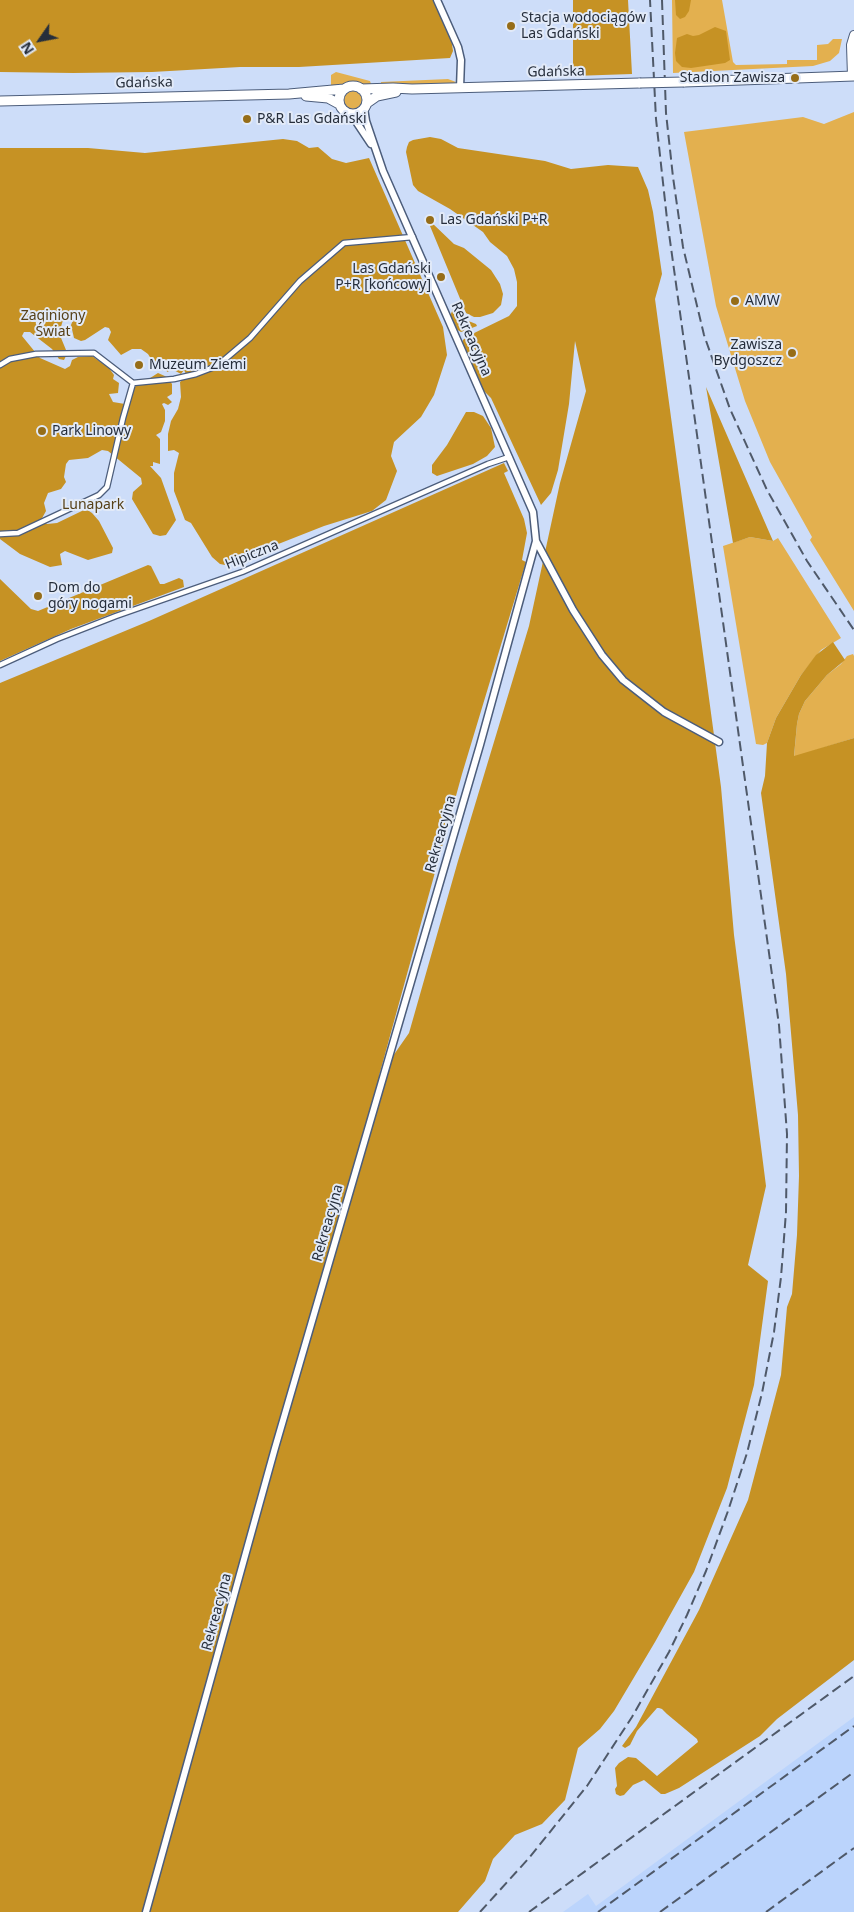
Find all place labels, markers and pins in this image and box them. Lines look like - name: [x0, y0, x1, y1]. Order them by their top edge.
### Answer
- place label: Stacja wodociągów Las Gdański: [521, 10, 646, 42]
- marker: Stacja wodociągów Las Gdański: [505, 20, 517, 32]
- place label: Stadion Zawisza: [680, 70, 785, 86]
- marker: Stadion Zawisza: [789, 72, 801, 84]
- place label: P&R Las Gdański: [257, 111, 367, 127]
- marker: P&R Las Gdański: [241, 113, 253, 125]
- place label: Las Gdański P+R: [440, 212, 547, 228]
- marker: Las Gdański P+R: [424, 214, 436, 226]
- place label: Las Gdański P+R [końcowy]: [335, 261, 431, 294]
- marker: Las Gdański P+R [końcowy]: [435, 271, 447, 283]
- place label: AMW: [745, 293, 780, 309]
- marker: AMW: [729, 295, 741, 307]
- place label: Zawisza Bydgoszcz: [713, 337, 782, 370]
- marker: Zawisza Bydgoszcz: [786, 347, 798, 359]
- place label: Muzeum Ziemi: [149, 357, 246, 373]
- marker: Muzeum Ziemi: [133, 359, 145, 371]
- place label: Park Linowy: [52, 423, 131, 439]
- marker: Park Linowy: [36, 425, 48, 437]
- place label: Dom do góry nogami: [48, 580, 132, 612]
- marker: Dom do góry nogami: [32, 590, 44, 602]

